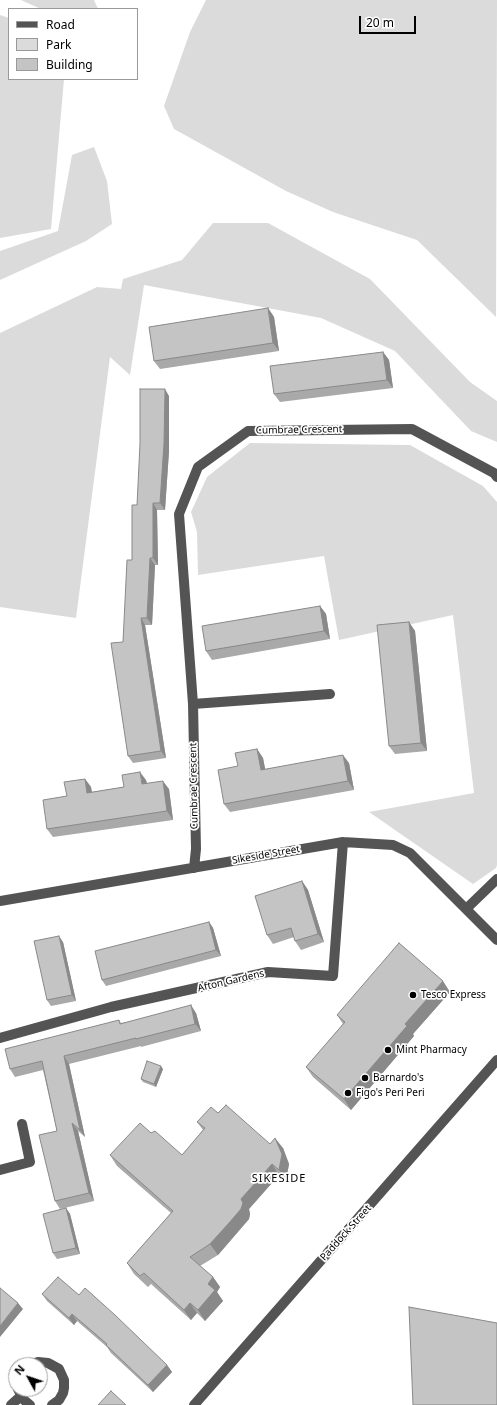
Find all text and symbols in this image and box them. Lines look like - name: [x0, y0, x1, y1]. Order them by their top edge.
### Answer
- legend: [8, 8, 138, 80]
- scale bar: [361, 8, 418, 34]
- text: 20 m: [366, 14, 394, 31]
- text: Road: [46, 16, 75, 33]
- text: Park: [46, 36, 71, 53]
- text: Building: [46, 56, 93, 73]
- street label: Cumbrae Crescent: [256, 423, 342, 437]
- street label: Cumbrae Crescent: [187, 743, 201, 829]
- street label: Sikeside Street: [231, 843, 301, 867]
- street label: Afton Gardens: [197, 968, 265, 994]
- place label: Tesco Express: [421, 989, 486, 1001]
- marker: Tesco Express: [408, 990, 418, 1000]
- place label: Mint Pharmacy: [396, 1044, 467, 1056]
- marker: Mint Pharmacy: [383, 1045, 393, 1055]
- place label: Barnardo's: [373, 1072, 424, 1084]
- marker: Barnardo's: [360, 1073, 370, 1083]
- place label: Figo's Peri Peri: [356, 1087, 425, 1099]
- marker: Figo's Peri Peri: [343, 1088, 353, 1098]
- district label: SIKESIDE: [252, 1172, 306, 1186]
- street label: Paddock Street: [318, 1203, 374, 1263]
- north arrow: [8, 1357, 48, 1397]
- text: N: [11, 1361, 28, 1378]

